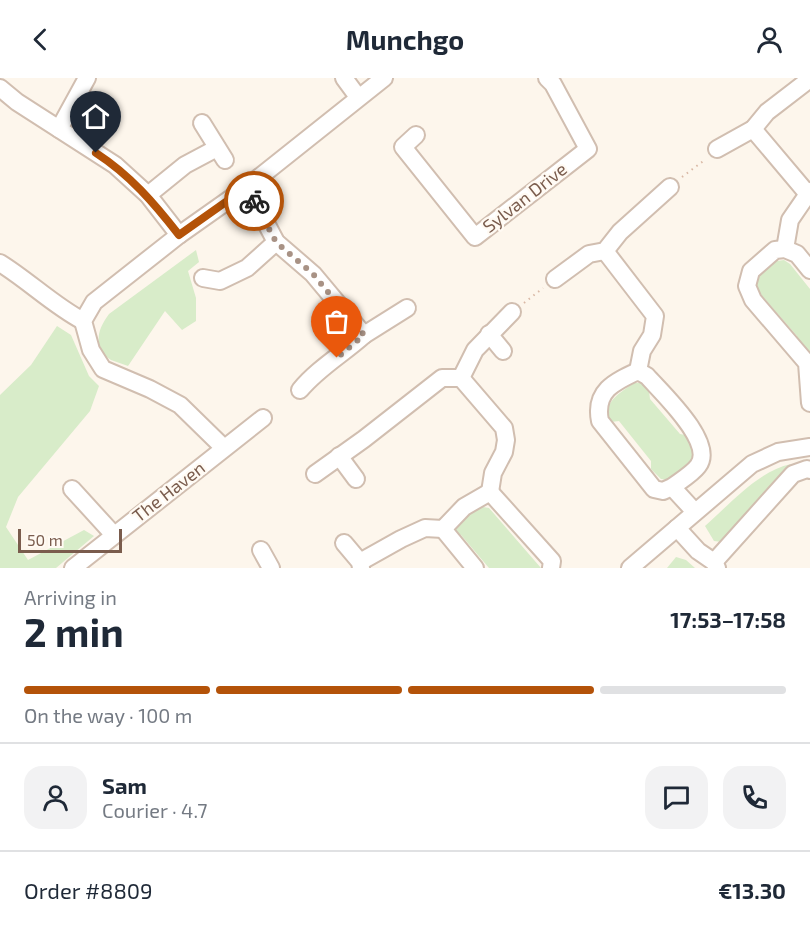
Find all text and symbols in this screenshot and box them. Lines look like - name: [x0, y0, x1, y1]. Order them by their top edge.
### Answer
- icon: back: [24, 23, 57, 56]
- text: Munchgo: [346, 23, 464, 55]
- icon: person: [753, 23, 786, 56]
- pin: [70, 91, 121, 153]
- icon: home: [79, 100, 112, 133]
- street label: Sylvan Drive: [478, 157, 571, 237]
- courier: [224, 171, 284, 231]
- icon: bike: [238, 185, 271, 218]
- pin: [311, 296, 362, 358]
- icon: bag: [320, 305, 353, 338]
- street label: The Haven: [128, 456, 209, 526]
- scale bar: [18, 526, 122, 553]
- text: 50 m: [27, 530, 63, 549]
- text: Arriving in: [24, 585, 117, 609]
- text: 17:53–17:58: [670, 606, 786, 632]
- text: 2 min: [24, 608, 124, 655]
- text: On the way · 100 m: [24, 703, 192, 727]
- button: person: [24, 766, 87, 829]
- button: chat: [645, 766, 708, 829]
- button: phone: [723, 766, 786, 829]
- text: Sam: [102, 772, 147, 798]
- text: Courier · 4.7: [102, 798, 208, 822]
- text: Order #8809: [24, 877, 153, 903]
- text: €13.30: [718, 877, 786, 903]

